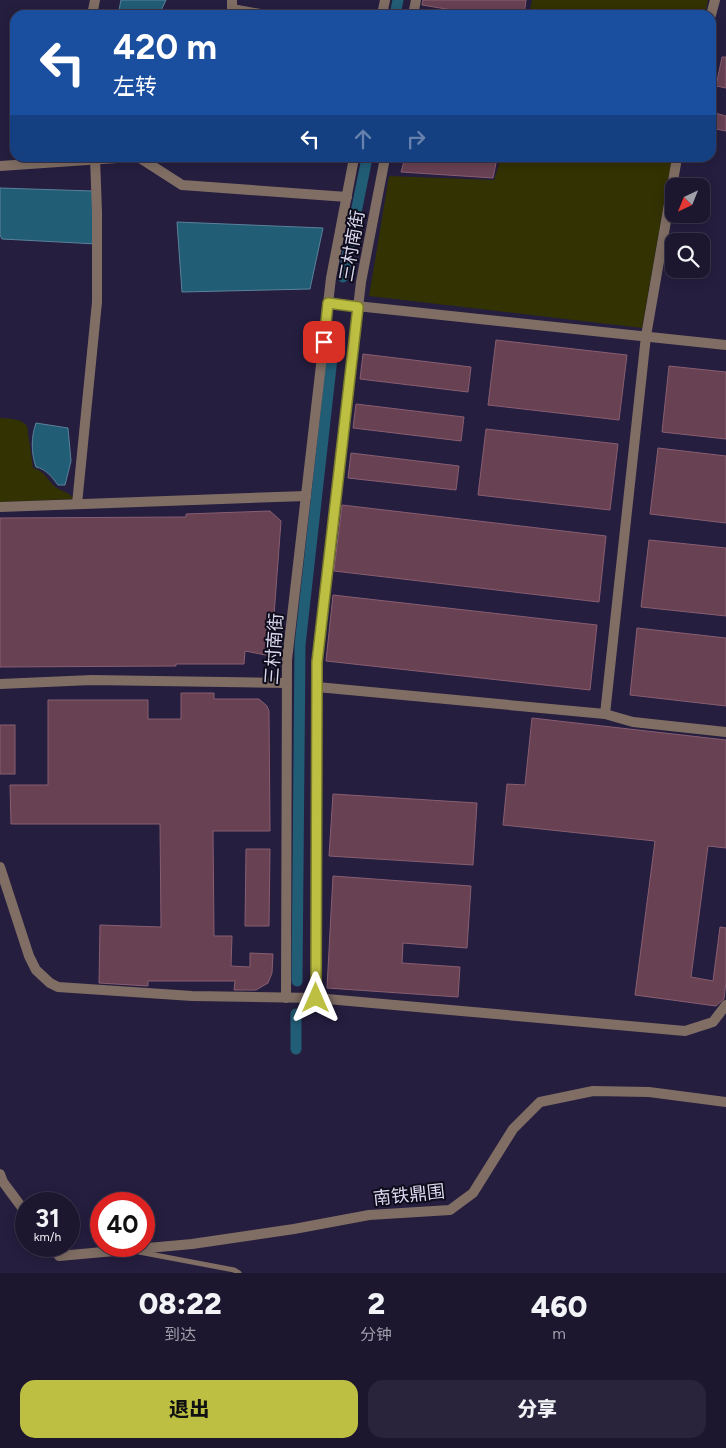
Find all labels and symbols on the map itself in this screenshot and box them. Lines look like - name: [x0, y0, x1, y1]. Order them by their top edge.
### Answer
- north arrow: [665, 178, 710, 222]
- street label: 三村南街: [335, 209, 369, 283]
- pin: [303, 321, 345, 363]
- street label: 三村南街: [261, 612, 287, 686]
- position arrow: [289, 971, 341, 1023]
- street label: 南铁鼎围: [372, 1180, 446, 1210]
- speed limit sign: 40: [90, 1192, 155, 1257]

